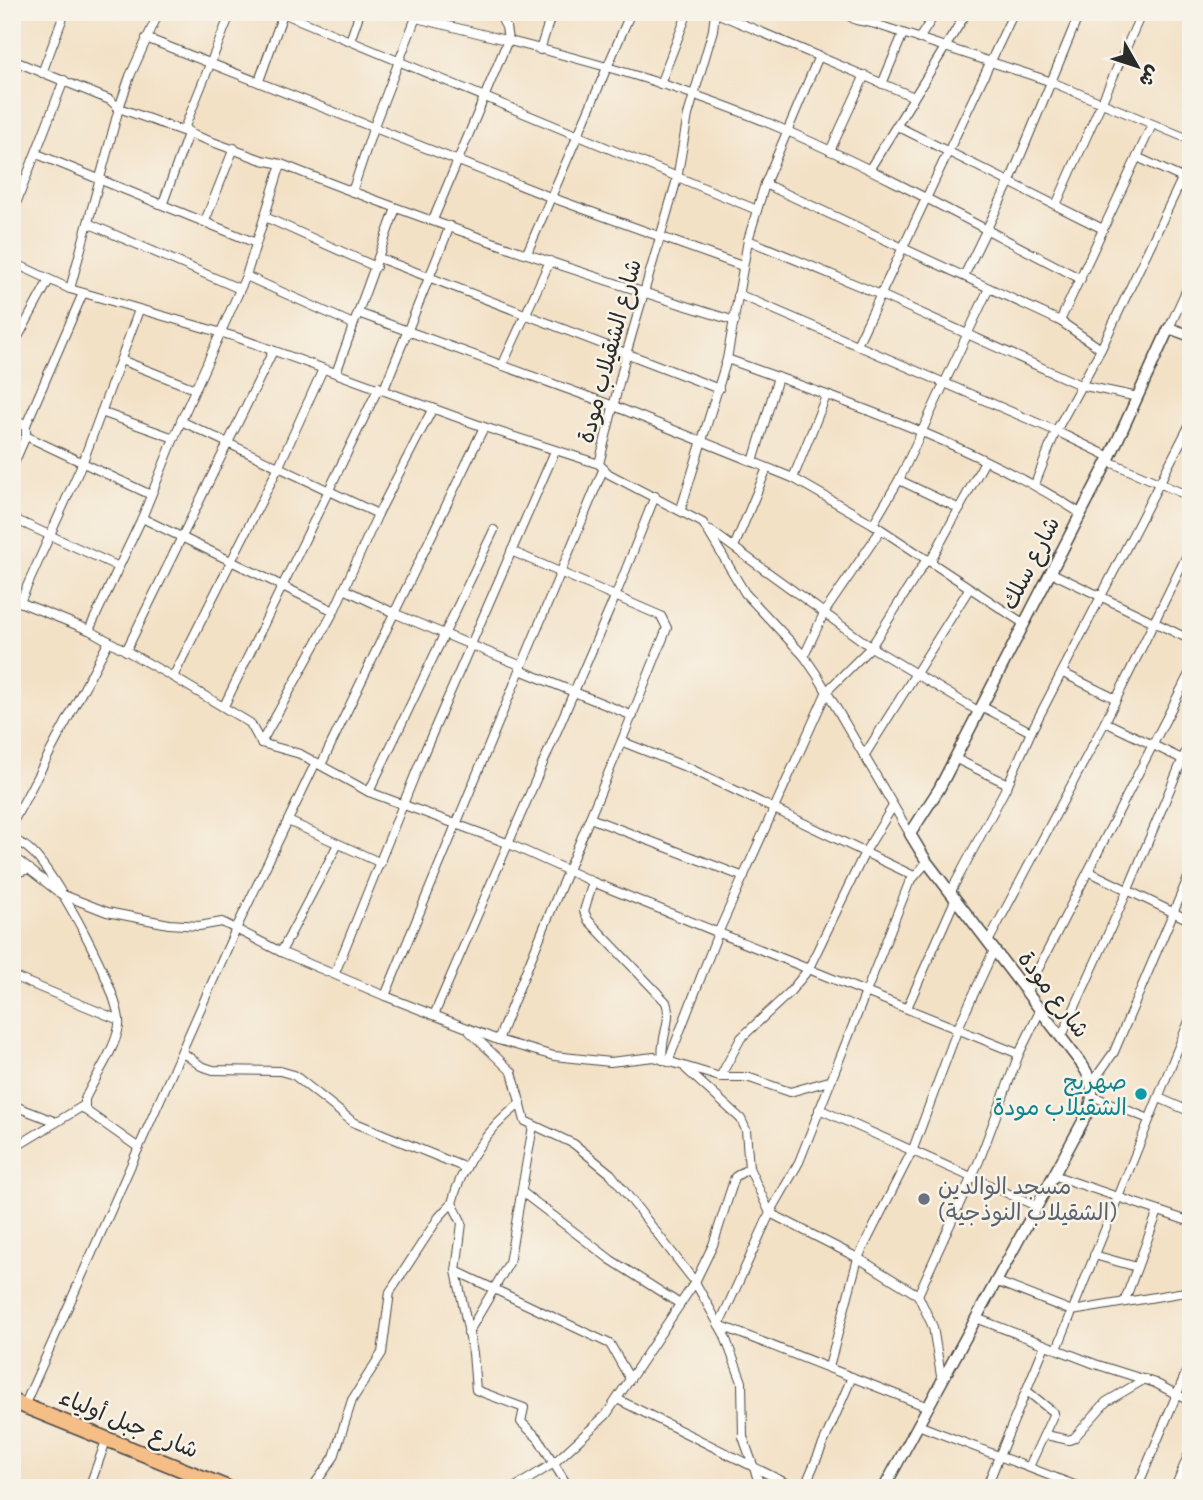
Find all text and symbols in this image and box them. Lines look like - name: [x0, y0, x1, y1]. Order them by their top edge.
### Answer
- north arrow: [1102, 32, 1172, 102]
- text: ش: [1133, 60, 1167, 93]
- street label: شارع الشقيلاب مودة: [569, 255, 649, 447]
- street label: شارع سلك: [993, 511, 1067, 615]
- street label: شارع مودة: [1011, 944, 1097, 1044]
- place label: صهريج الشقيلاب مودة: [993, 1065, 1127, 1122]
- marker: صهريج الشقيلاب مودة: [1133, 1086, 1149, 1102]
- place label: مسجد الوالدين (الشقيلاب النوذجية): [938, 1170, 1118, 1227]
- marker: مسجد الوالدين (الشقيلاب النوذجية): [916, 1191, 932, 1207]
- street label: شارع جبل أولياء: [55, 1380, 203, 1466]

